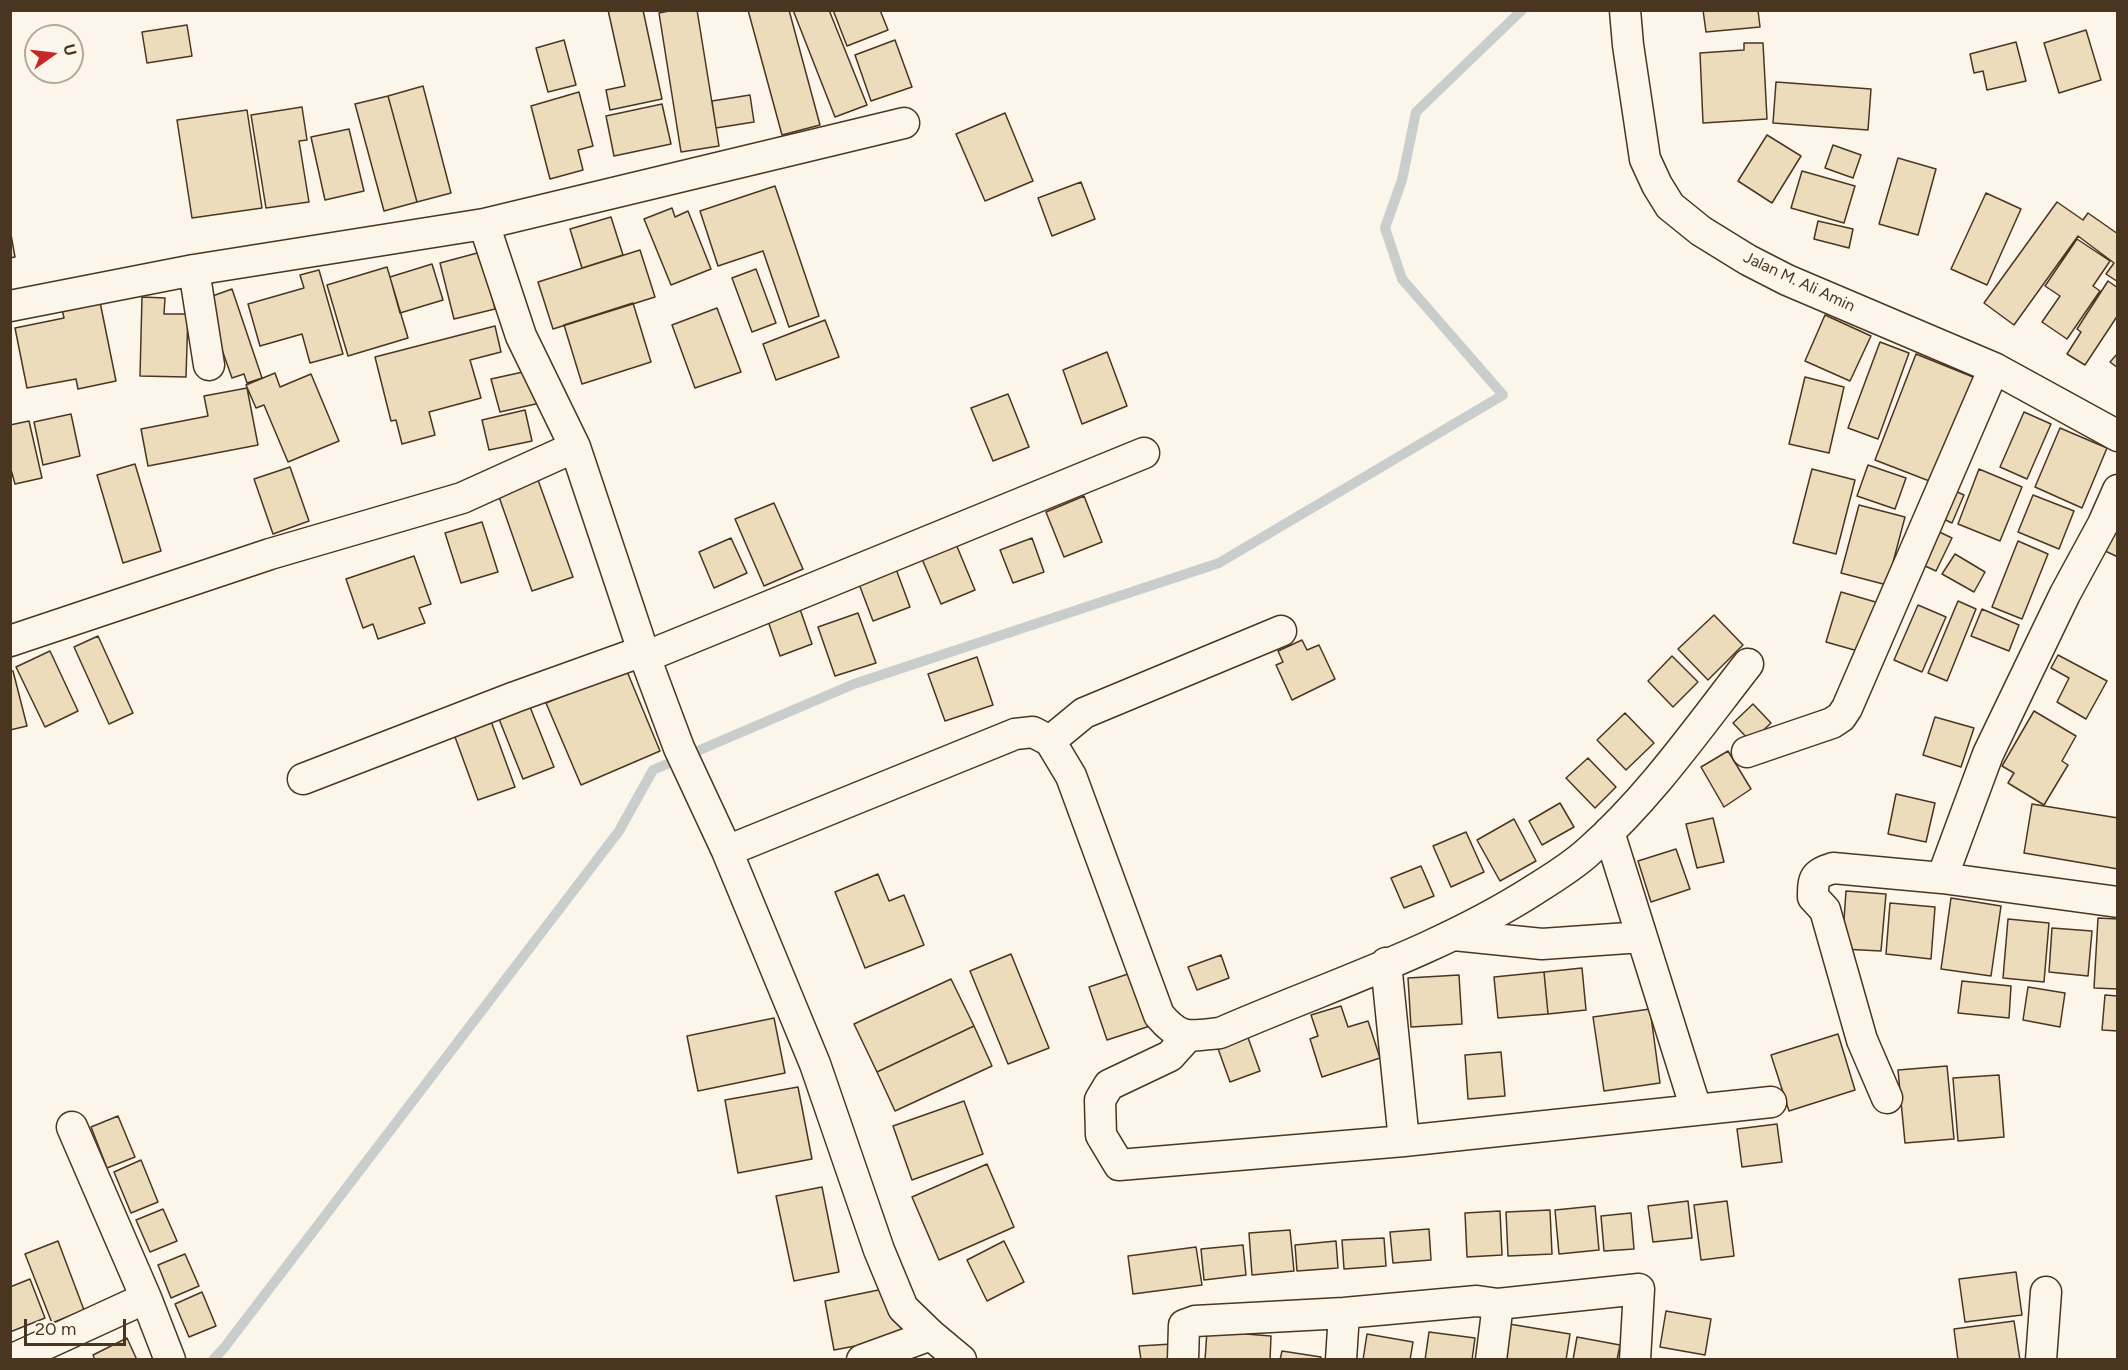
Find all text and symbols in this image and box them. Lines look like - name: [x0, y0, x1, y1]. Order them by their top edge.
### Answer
- north arrow: [24, 24, 84, 84]
- text: U: [59, 42, 81, 58]
- street label: Jalan M. Ali Amin: [1740, 248, 1858, 316]
- scale bar: [27, 1307, 129, 1345]
- text: 20 m: [35, 1318, 76, 1340]

